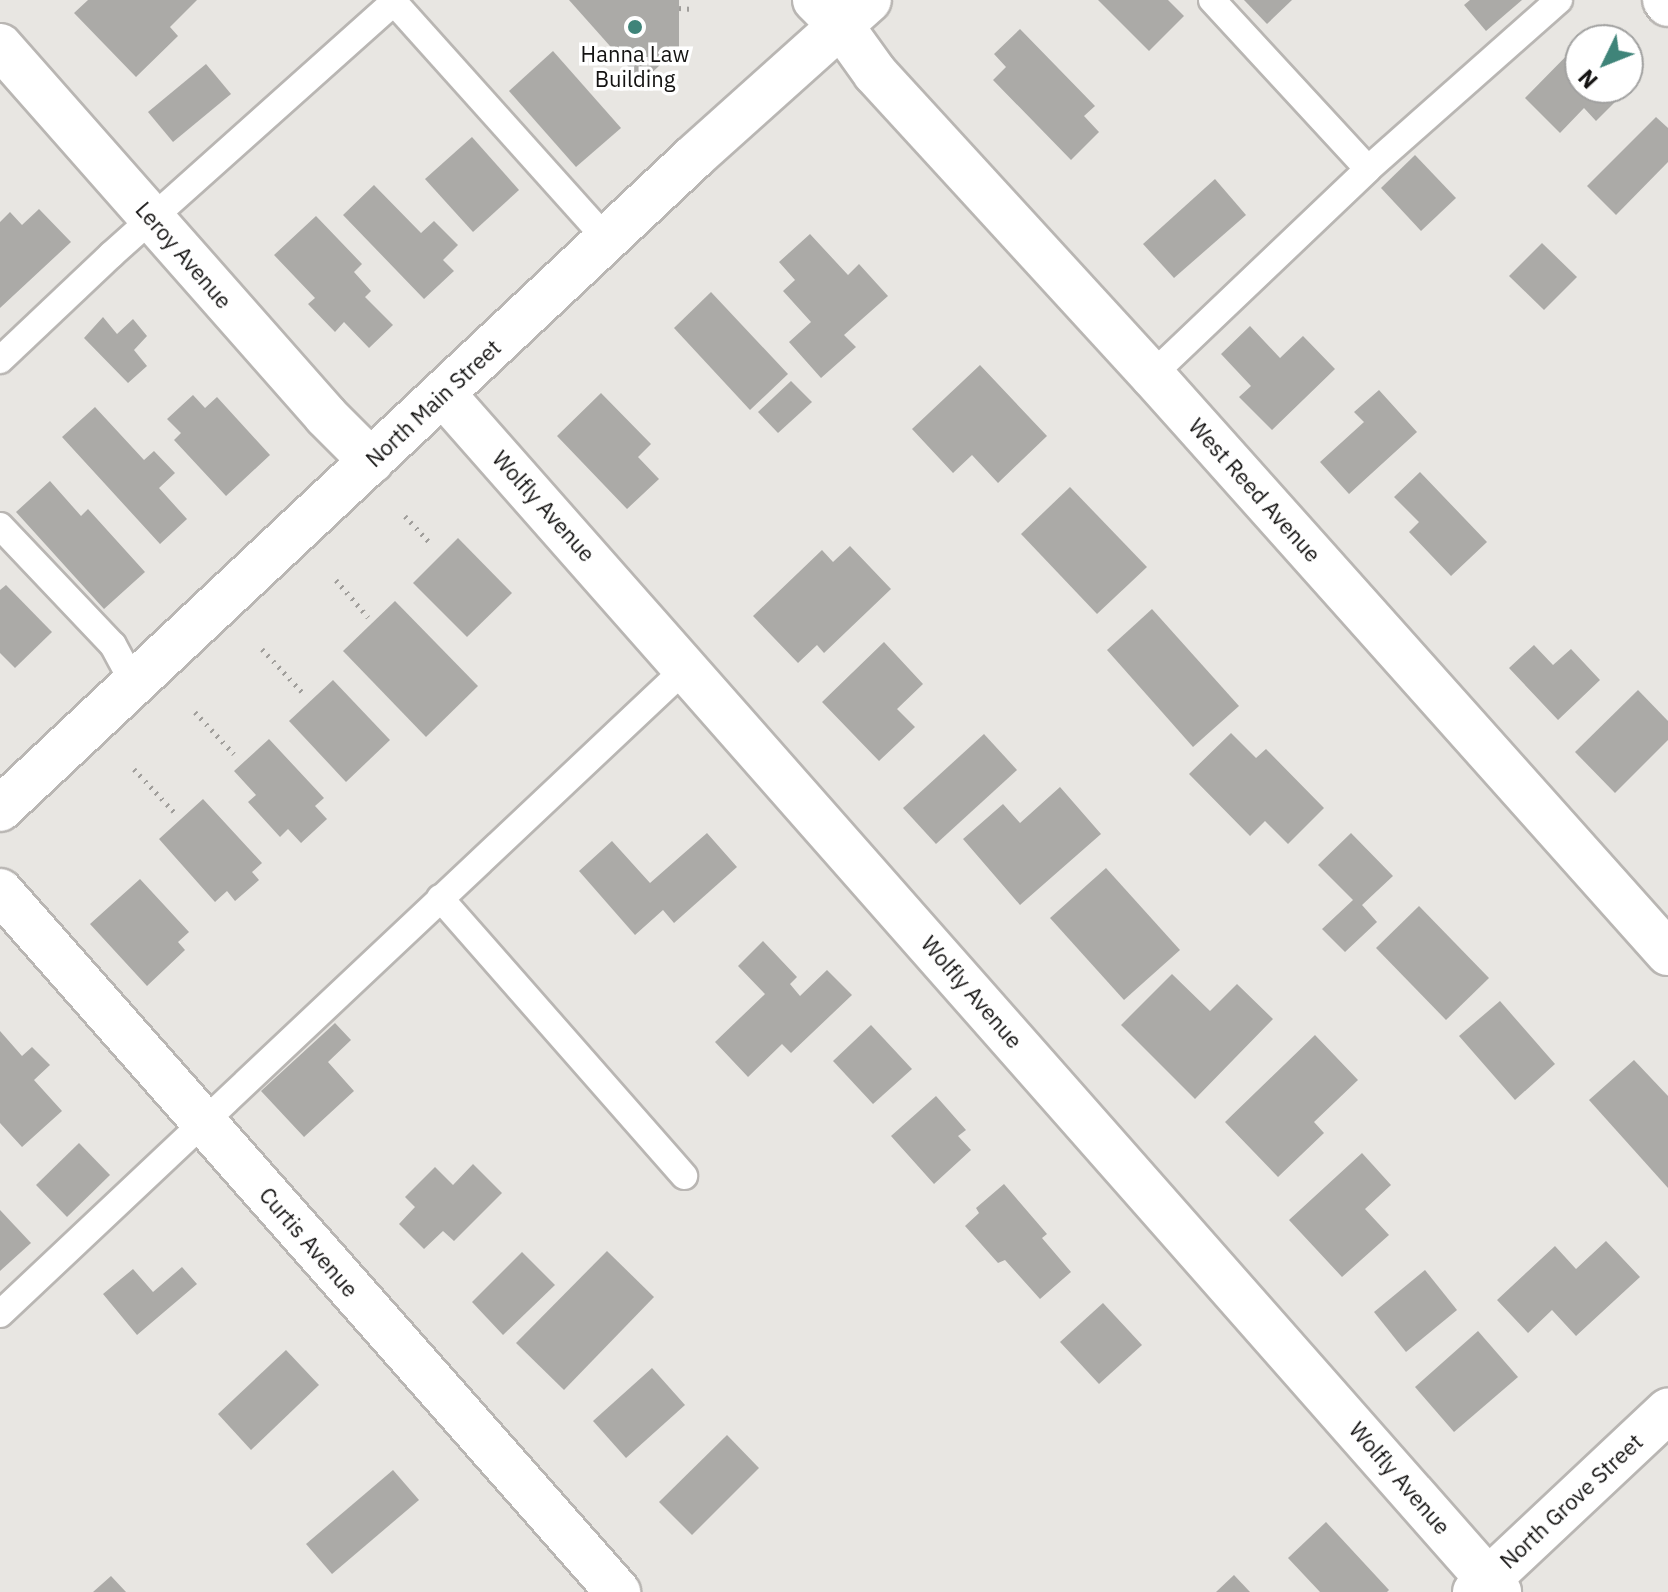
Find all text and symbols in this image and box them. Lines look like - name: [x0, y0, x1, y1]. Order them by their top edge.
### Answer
- marker: Hanna Law Building: [626, 18, 644, 36]
- north arrow: [1564, 24, 1644, 104]
- place label: Hanna Law Building: [581, 40, 689, 92]
- text: N: [1572, 64, 1604, 95]
- street label: Leroy Avenue: [131, 196, 237, 314]
- street label: North Main Street: [360, 334, 506, 472]
- street label: West Reed Avenue: [1184, 413, 1326, 567]
- street label: Wolfly Avenue: [487, 445, 601, 567]
- street label: Wolfly Avenue: [916, 930, 1028, 1054]
- street label: Curtis Avenue: [254, 1182, 364, 1302]
- street label: Wolfly Avenue: [1344, 1416, 1456, 1540]
- street label: North Grove Street: [1494, 1428, 1648, 1574]

